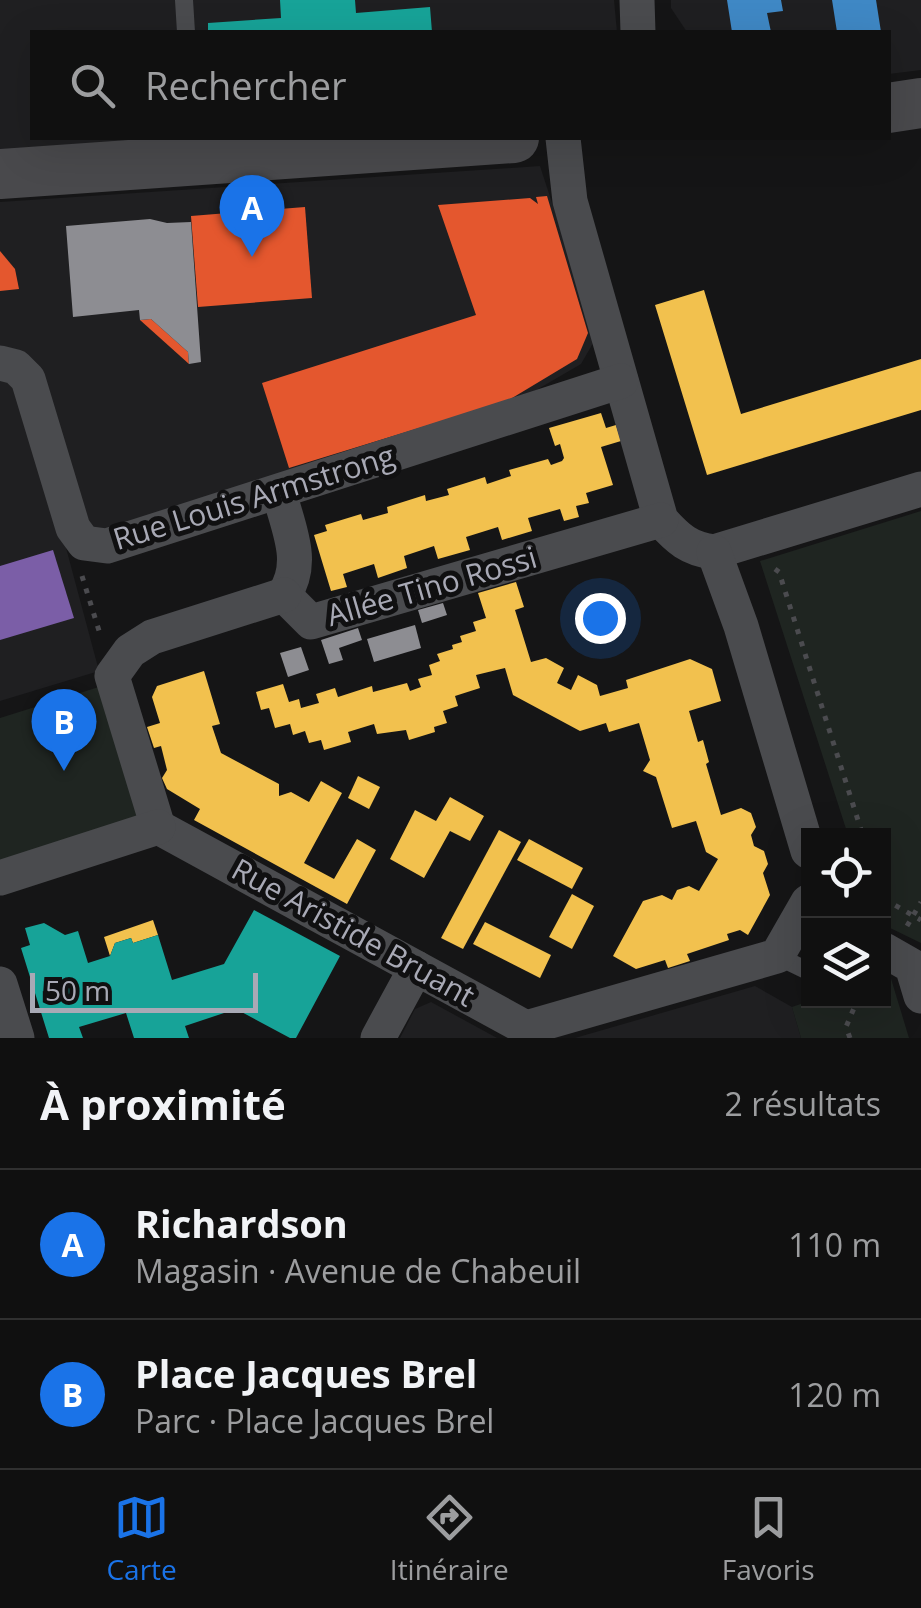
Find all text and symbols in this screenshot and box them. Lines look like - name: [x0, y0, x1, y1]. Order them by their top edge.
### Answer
- search box: [30, 30, 891, 140]
- icon: search: [65, 58, 120, 113]
- text: Rechercher: [145, 59, 347, 111]
- pin: A: [220, 174, 284, 257]
- street label: Rue Louis Armstrong: [108, 434, 399, 559]
- street label: Allée Tino Rossi: [322, 536, 541, 635]
- your location: [575, 593, 626, 644]
- pin: B: [32, 688, 96, 771]
- map controls: [801, 828, 891, 1008]
- button: locate: [801, 828, 891, 918]
- street label: Rue Aristide Bruant: [225, 848, 482, 1015]
- button: layers: [801, 918, 891, 1008]
- scale bar: [30, 968, 258, 1013]
- text: 50 m: [45, 971, 110, 1009]
- text: À proximité: [40, 1075, 286, 1132]
- text: 2 résultats: [725, 1082, 881, 1125]
- text: Richardson: [135, 1197, 348, 1249]
- text: A: [61, 1223, 84, 1266]
- text: 110 m: [788, 1223, 881, 1266]
- text: Magasin · Avenue de Chabeuil: [135, 1249, 581, 1292]
- text: Place Jacques Brel: [135, 1347, 477, 1399]
- text: B: [62, 1373, 83, 1416]
- text: 120 m: [788, 1373, 881, 1416]
- text: Parc · Place Jacques Brel: [135, 1399, 494, 1442]
- tab: Carte: [106, 1490, 177, 1588]
- tab: Itinéraire: [390, 1490, 509, 1588]
- tab: Favoris: [722, 1490, 815, 1588]

